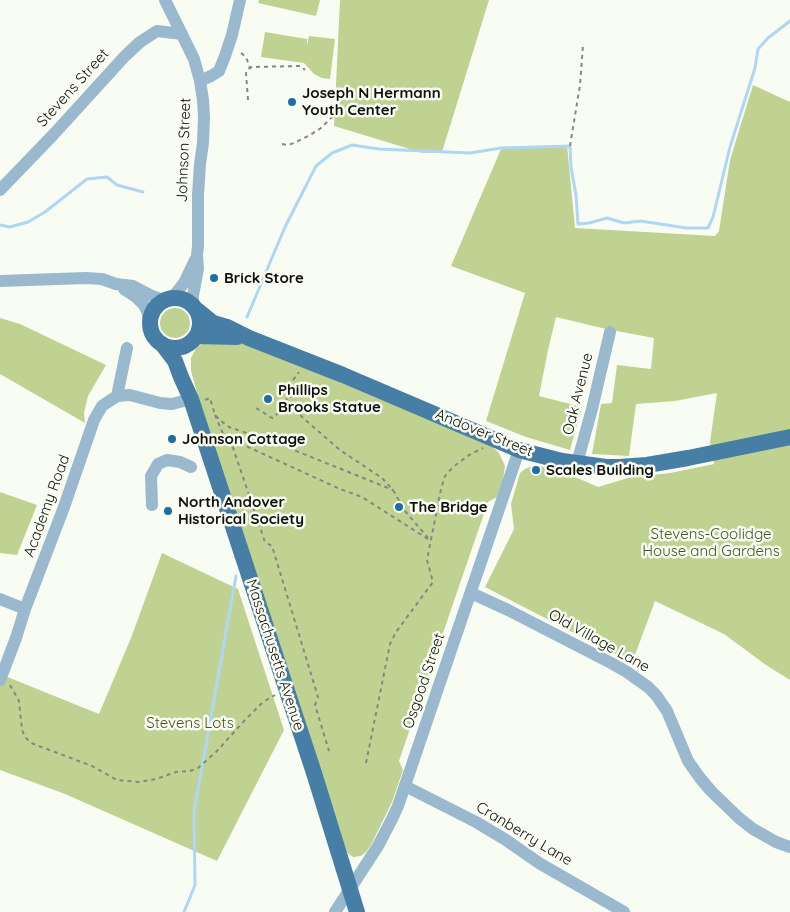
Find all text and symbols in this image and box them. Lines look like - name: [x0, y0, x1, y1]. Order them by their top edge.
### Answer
- street label: Stevens Street: [33, 45, 113, 131]
- place label: Joseph N Hermann Youth Center: [302, 84, 441, 119]
- marker: Joseph N Hermann Youth Center: [286, 96, 298, 108]
- street label: Johnson Street: [173, 97, 195, 203]
- place label: Brick Store: [224, 269, 304, 287]
- marker: Brick Store: [208, 272, 220, 284]
- street label: Oak Avenue: [559, 351, 597, 437]
- place label: Phillips Brooks Statue: [278, 381, 381, 416]
- marker: Phillips Brooks Statue: [262, 393, 274, 405]
- street label: Andover Street: [433, 405, 535, 461]
- place label: Johnson Cottage: [182, 430, 306, 448]
- marker: Johnson Cottage: [166, 433, 178, 445]
- street label: Academy Road: [20, 452, 74, 560]
- place label: Scales Building: [546, 461, 654, 479]
- marker: Scales Building: [530, 464, 542, 476]
- place label: North Andover Historical Society: [178, 493, 304, 528]
- place label: The Bridge: [409, 498, 488, 516]
- marker: The Bridge: [393, 501, 405, 513]
- marker: North Andover Historical Society: [162, 505, 174, 517]
- park label: Stevens-Coolidge House and Gardens: [642, 525, 780, 560]
- street label: Massachusetts Avenue: [242, 577, 308, 733]
- street label: Old Village Lane: [545, 606, 653, 676]
- street label: Osgood Street: [399, 631, 449, 731]
- park label: Stevens Lots: [146, 714, 234, 732]
- street label: Cranberry Lane: [473, 798, 575, 870]

